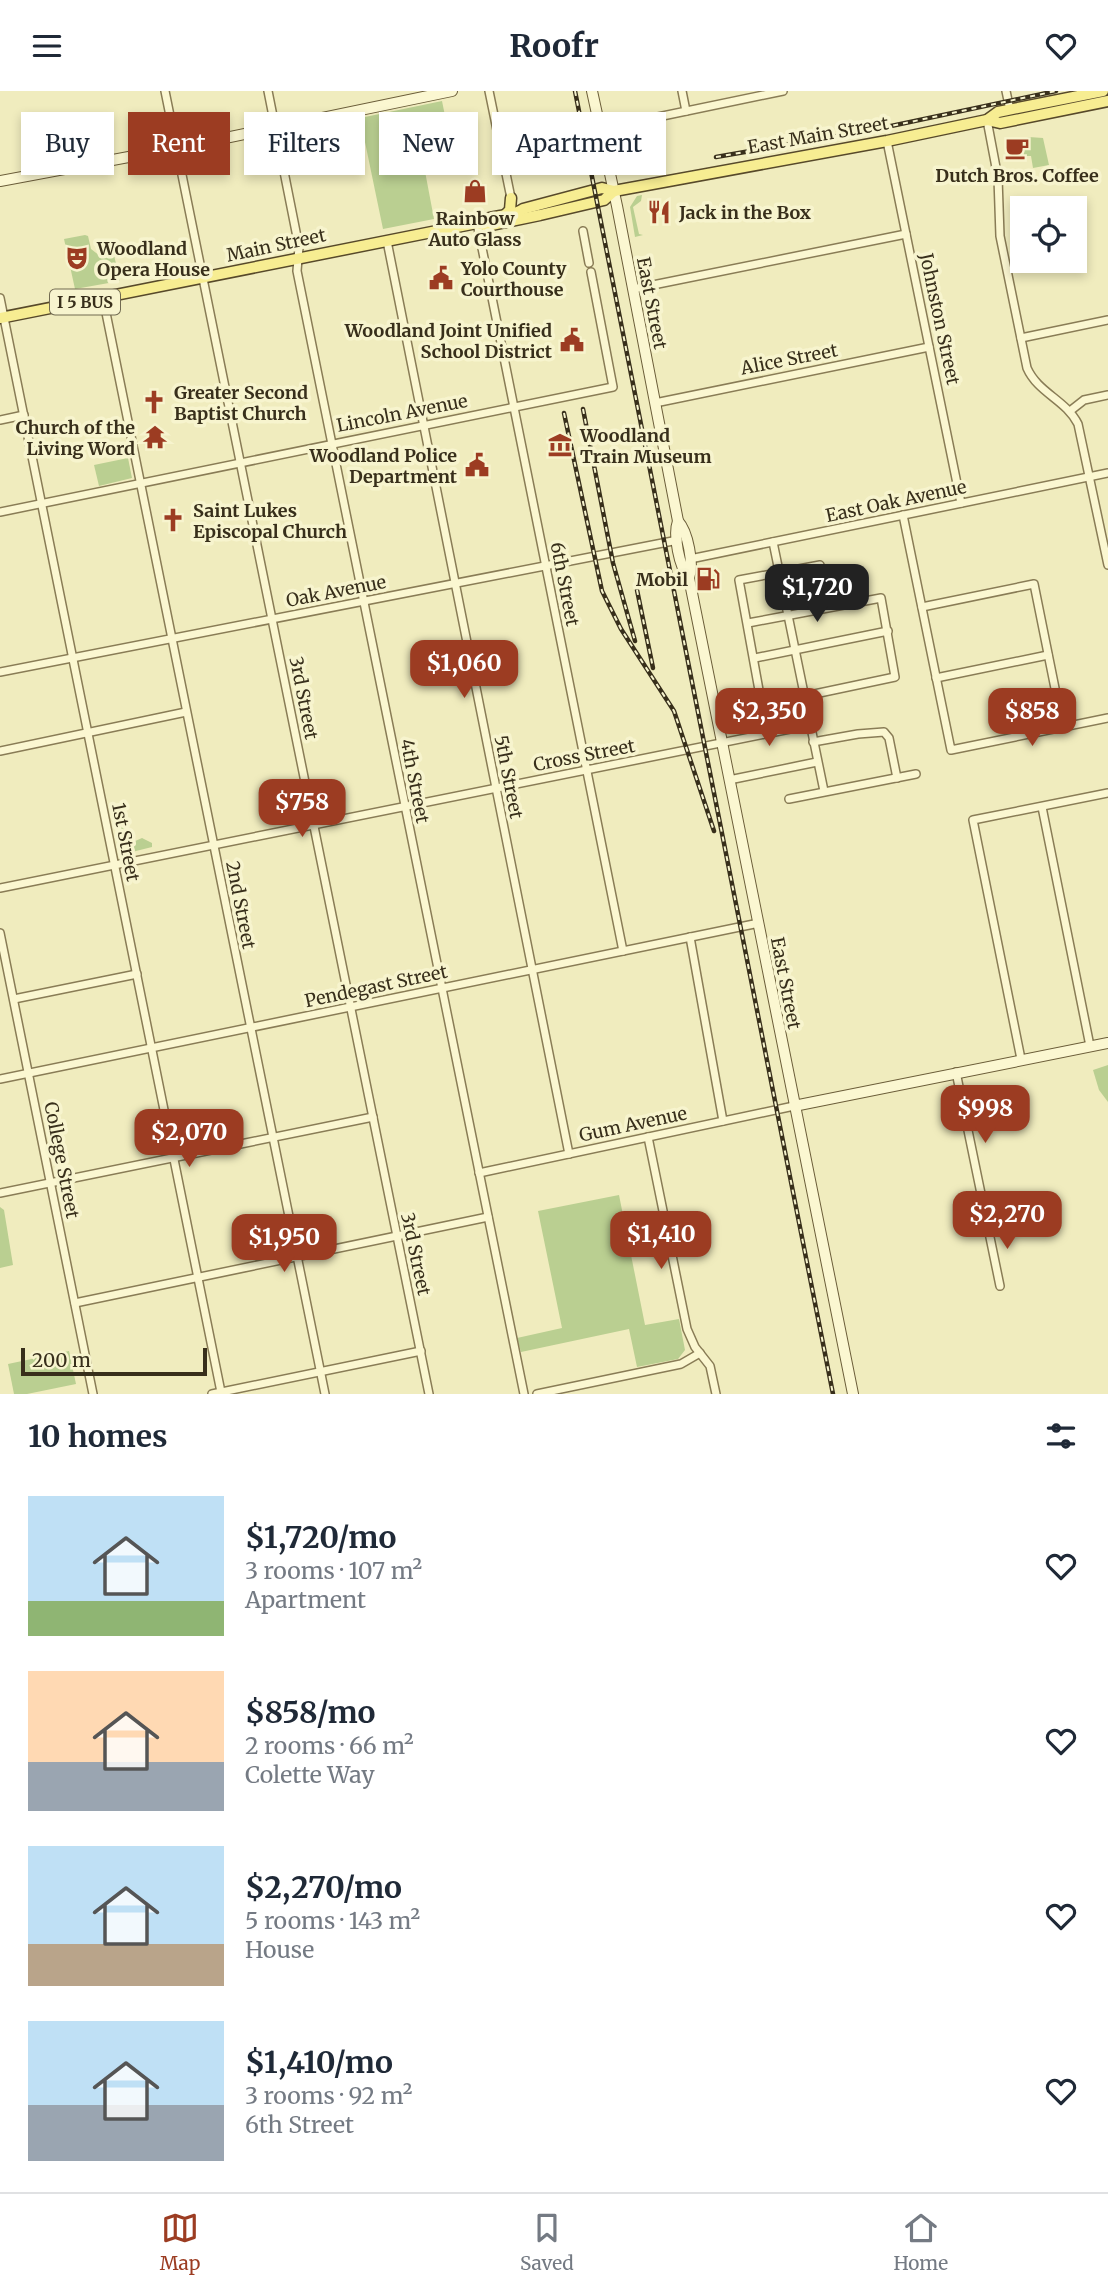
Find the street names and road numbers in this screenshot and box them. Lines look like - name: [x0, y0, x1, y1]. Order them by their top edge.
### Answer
- street label: East Main Street: [746, 111, 890, 159]
- street label: Main Street: [224, 223, 328, 267]
- street label: Johnston Street: [915, 250, 965, 387]
- street label: East Street: [632, 255, 672, 351]
- road number: I 5 BUS: [50, 289, 120, 315]
- street label: Alice Street: [738, 338, 839, 380]
- street label: Lincoln Avenue: [335, 389, 469, 437]
- street label: East Oak Avenue: [823, 475, 969, 527]
- street label: 6th Street: [546, 540, 584, 628]
- street label: Oak Avenue: [284, 570, 388, 612]
- street label: 3rd Street: [285, 655, 323, 741]
- street label: 5th Street: [490, 733, 528, 821]
- street label: Cross Street: [531, 734, 637, 776]
- street label: 4th Street: [396, 737, 434, 825]
- street label: 1st Street: [107, 801, 145, 883]
- street label: 2nd Street: [221, 859, 261, 951]
- street label: East Street: [766, 935, 806, 1031]
- street label: Pendegast Street: [303, 960, 449, 1012]
- street label: College Street: [39, 1100, 85, 1220]
- street label: Gum Avenue: [577, 1101, 689, 1147]
- street label: 3rd Street: [396, 1210, 436, 1298]

